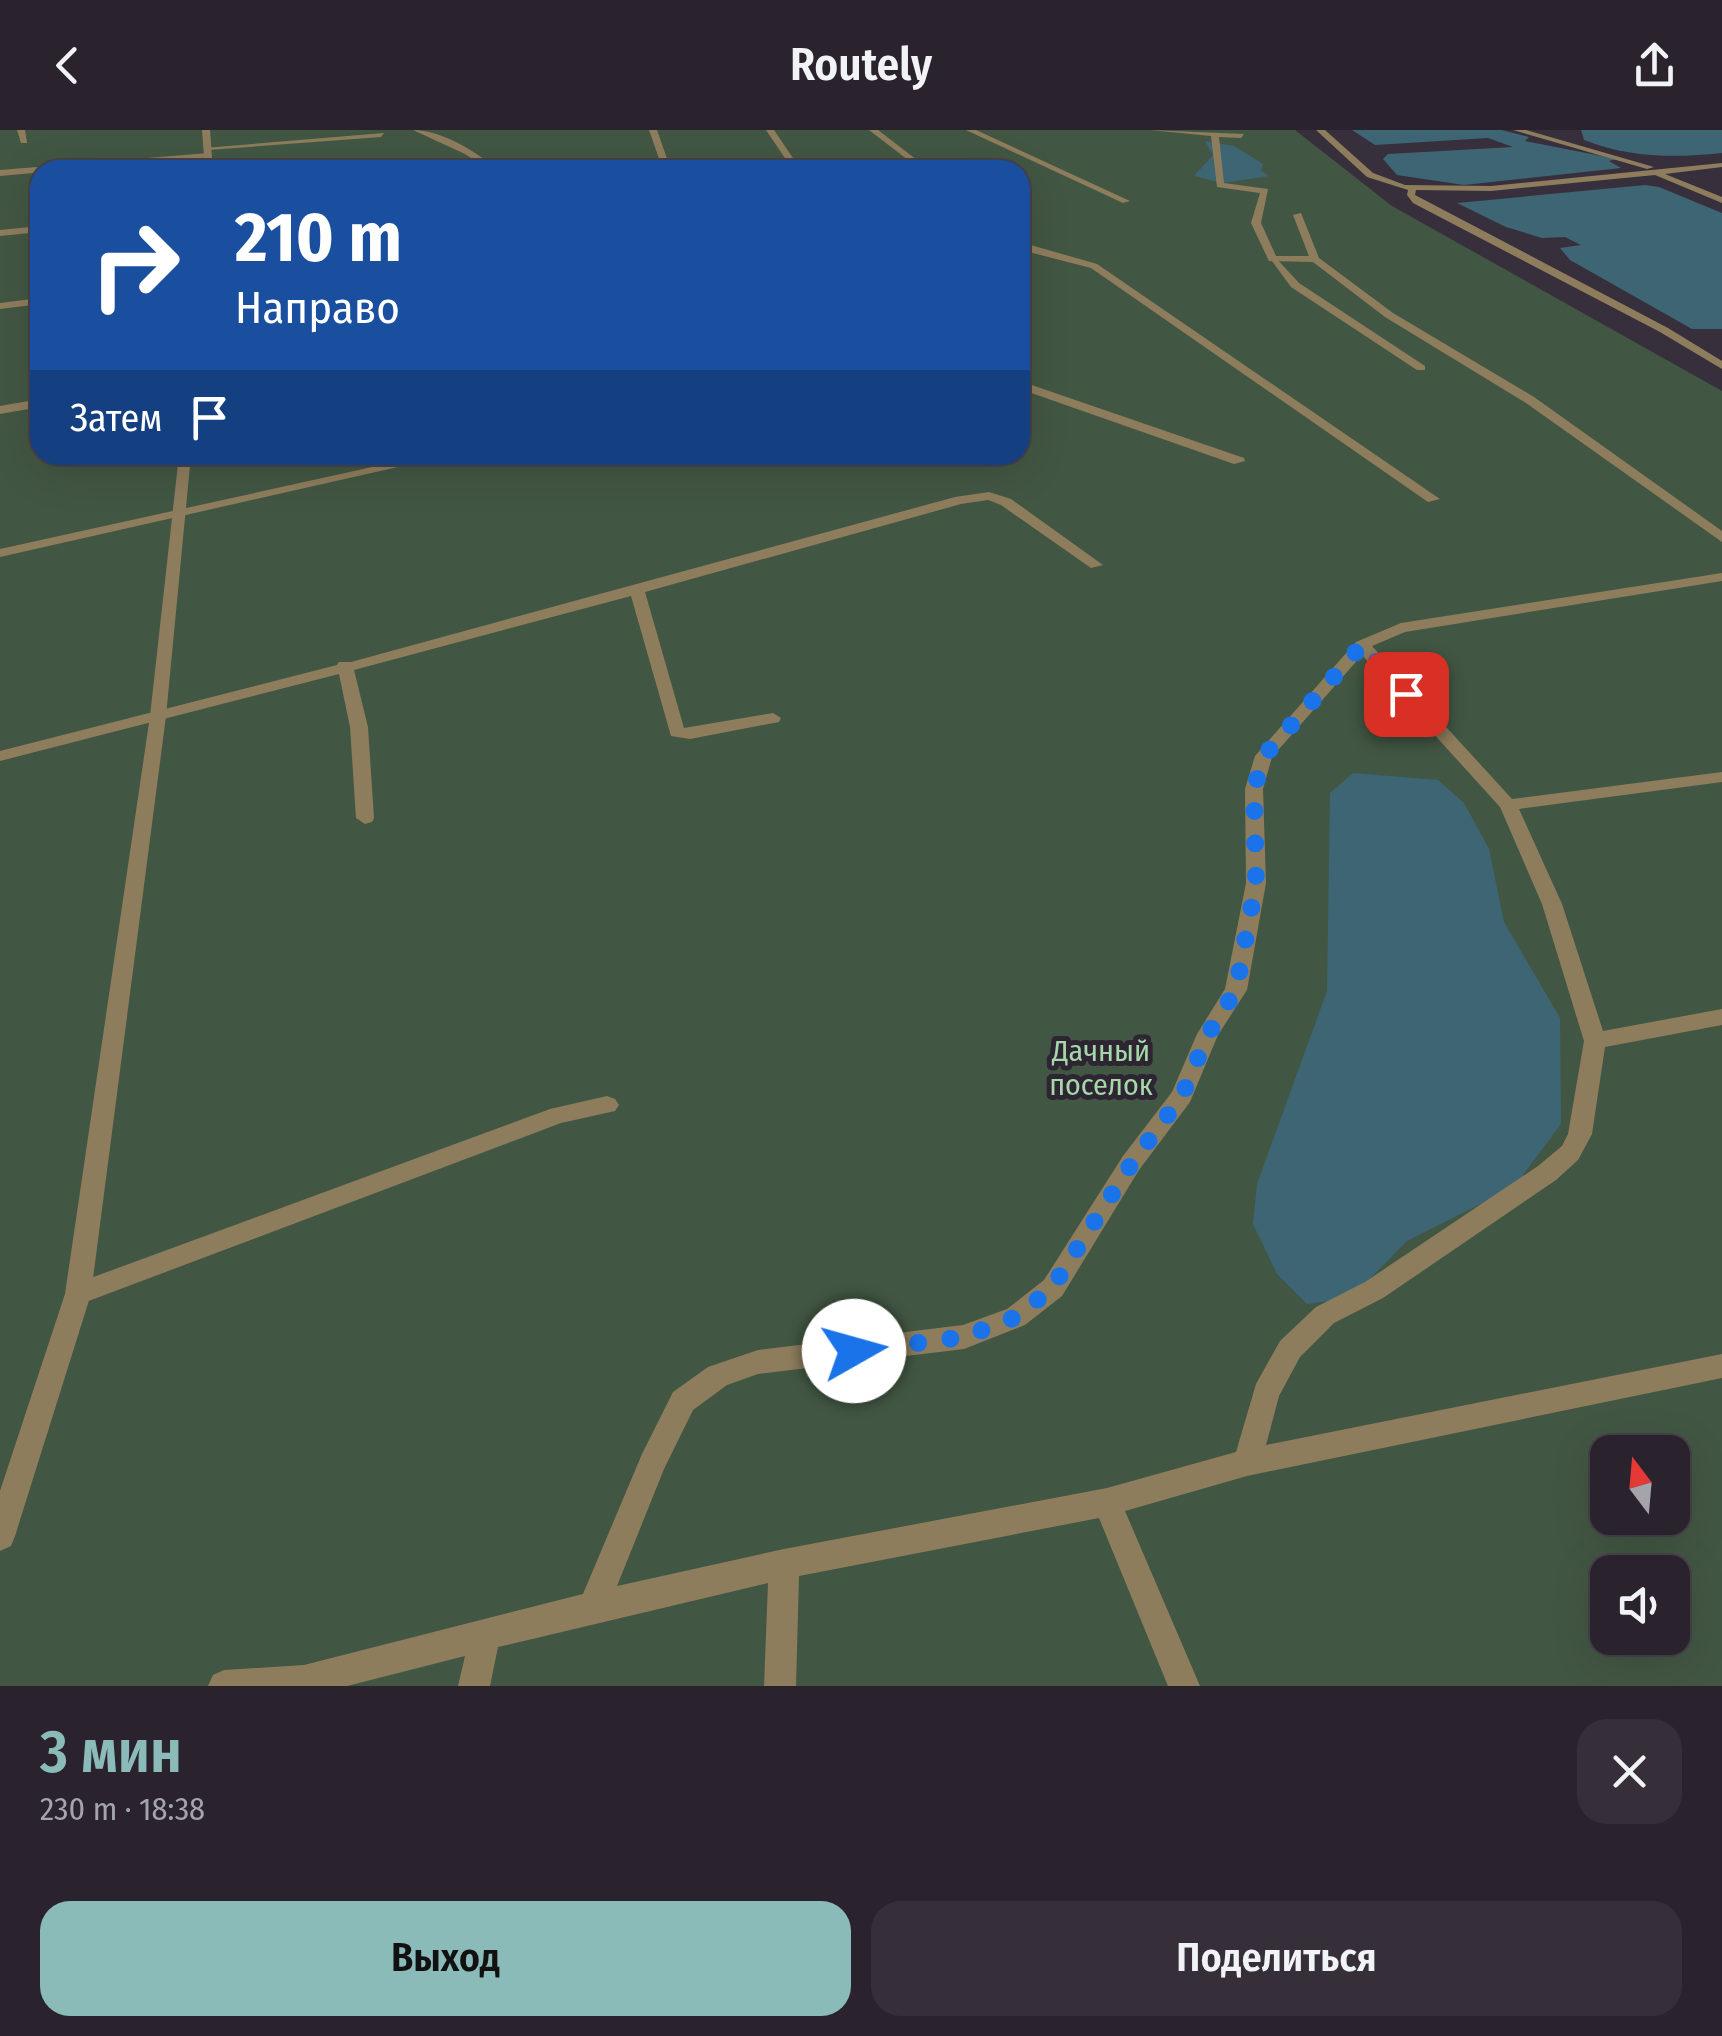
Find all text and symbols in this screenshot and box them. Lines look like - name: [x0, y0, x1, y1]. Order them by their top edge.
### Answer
- icon: back: [40, 38, 95, 93]
- text: Routely: [790, 38, 932, 92]
- icon: share: [1627, 38, 1682, 93]
- text: 210 m: [235, 196, 402, 280]
- icon: right: [70, 200, 200, 330]
- text: Направо: [235, 281, 400, 335]
- icon: arrive: [182, 390, 237, 445]
- text: Затем: [70, 395, 162, 441]
- pin: [1364, 652, 1449, 737]
- icon: arrive: [1379, 667, 1434, 722]
- park label: Дачный поселок: [1049, 1033, 1153, 1103]
- position arrow: [802, 1299, 906, 1403]
- north arrow: [1590, 1435, 1690, 1535]
- map controls: [1590, 1435, 1690, 1655]
- button: sound: [1590, 1555, 1690, 1655]
- text: 3 мин: [40, 1716, 182, 1788]
- button: close: [1577, 1719, 1682, 1824]
- text: 230 m · 18:38: [40, 1790, 205, 1828]
- button: Выход: [40, 1901, 851, 2016]
- button: Поделиться: [871, 1901, 1682, 2016]

